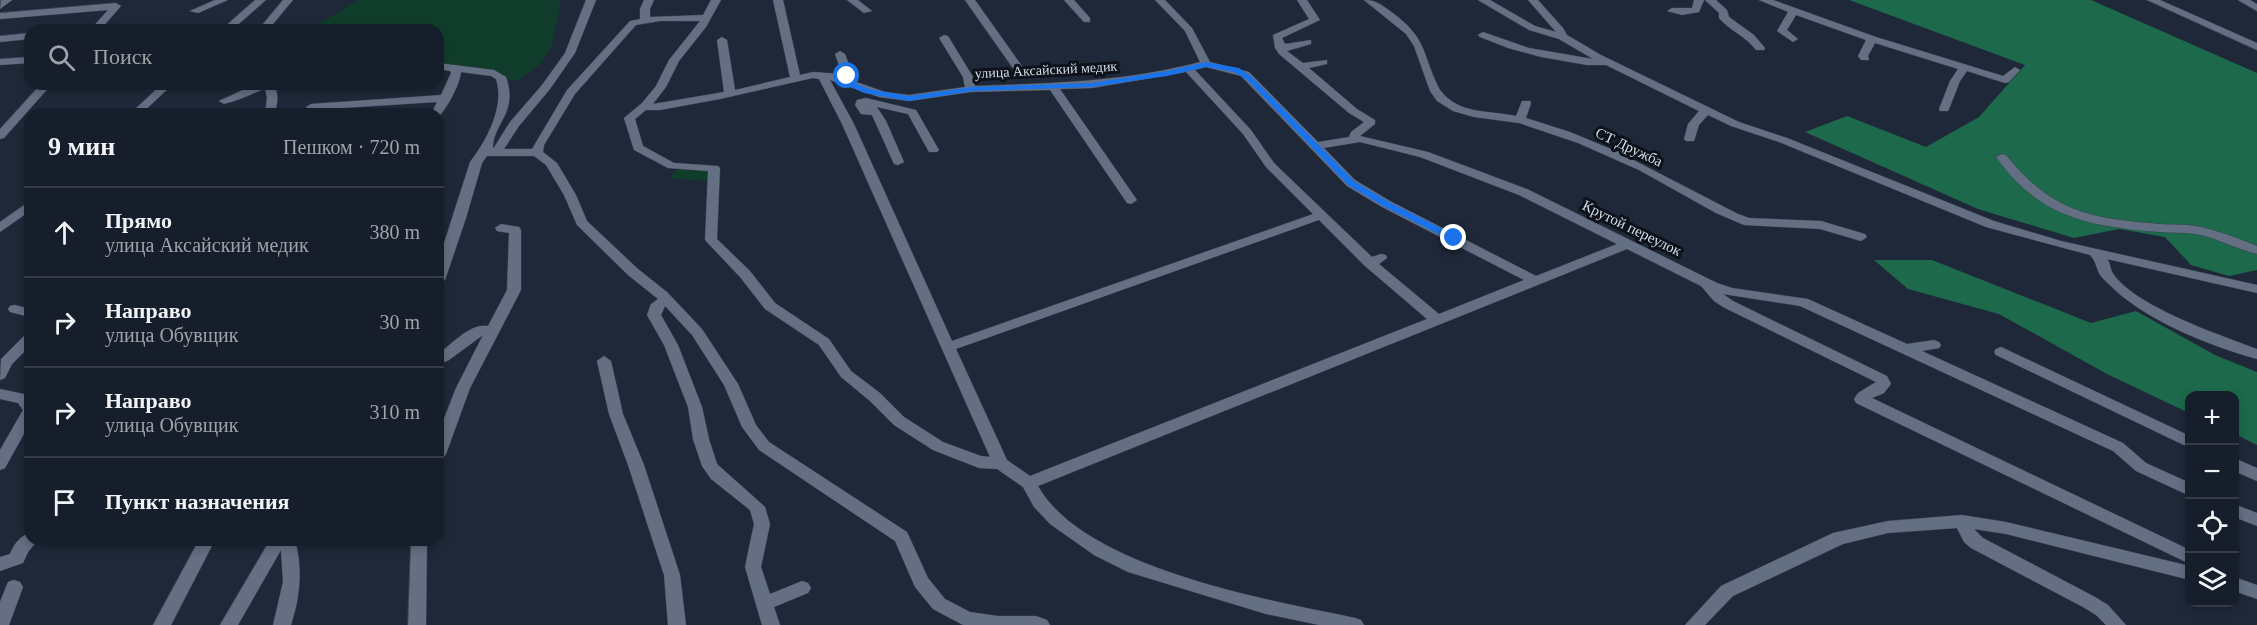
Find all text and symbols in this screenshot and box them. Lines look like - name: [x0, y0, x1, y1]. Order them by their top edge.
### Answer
- search box: [24, 24, 444, 90]
- icon: search: [45, 41, 78, 74]
- text: Поиск: [93, 44, 152, 69]
- street label: улица Аксайский медик: [974, 59, 1118, 81]
- route start: [833, 62, 859, 88]
- street label: СТ Дружба: [1593, 124, 1665, 170]
- text: 9 мин: [48, 132, 115, 161]
- text: Пешком · 720 m: [283, 136, 420, 158]
- street label: Крутой переулок: [1580, 197, 1685, 259]
- text: Прямо: [105, 208, 172, 233]
- icon: ahead: [48, 216, 81, 249]
- text: 380 m: [369, 221, 420, 243]
- route end: [1440, 224, 1466, 250]
- text: улица Аксайский медик: [105, 234, 309, 256]
- text: Направо: [105, 298, 191, 323]
- icon: right: [48, 306, 81, 339]
- text: 30 m: [379, 311, 420, 333]
- text: улица Обувщик: [105, 324, 239, 346]
- text: Направо: [105, 388, 191, 413]
- map controls: [2185, 391, 2239, 607]
- button: +: [2185, 391, 2239, 445]
- icon: right: [48, 396, 81, 429]
- text: 310 m: [369, 401, 420, 423]
- text: улица Обувщик: [105, 414, 239, 436]
- button: −: [2185, 445, 2239, 499]
- icon: arrive: [48, 486, 81, 519]
- text: Пункт назначения: [105, 489, 290, 514]
- button: locate: [2185, 499, 2239, 553]
- button: layers: [2185, 553, 2239, 607]

